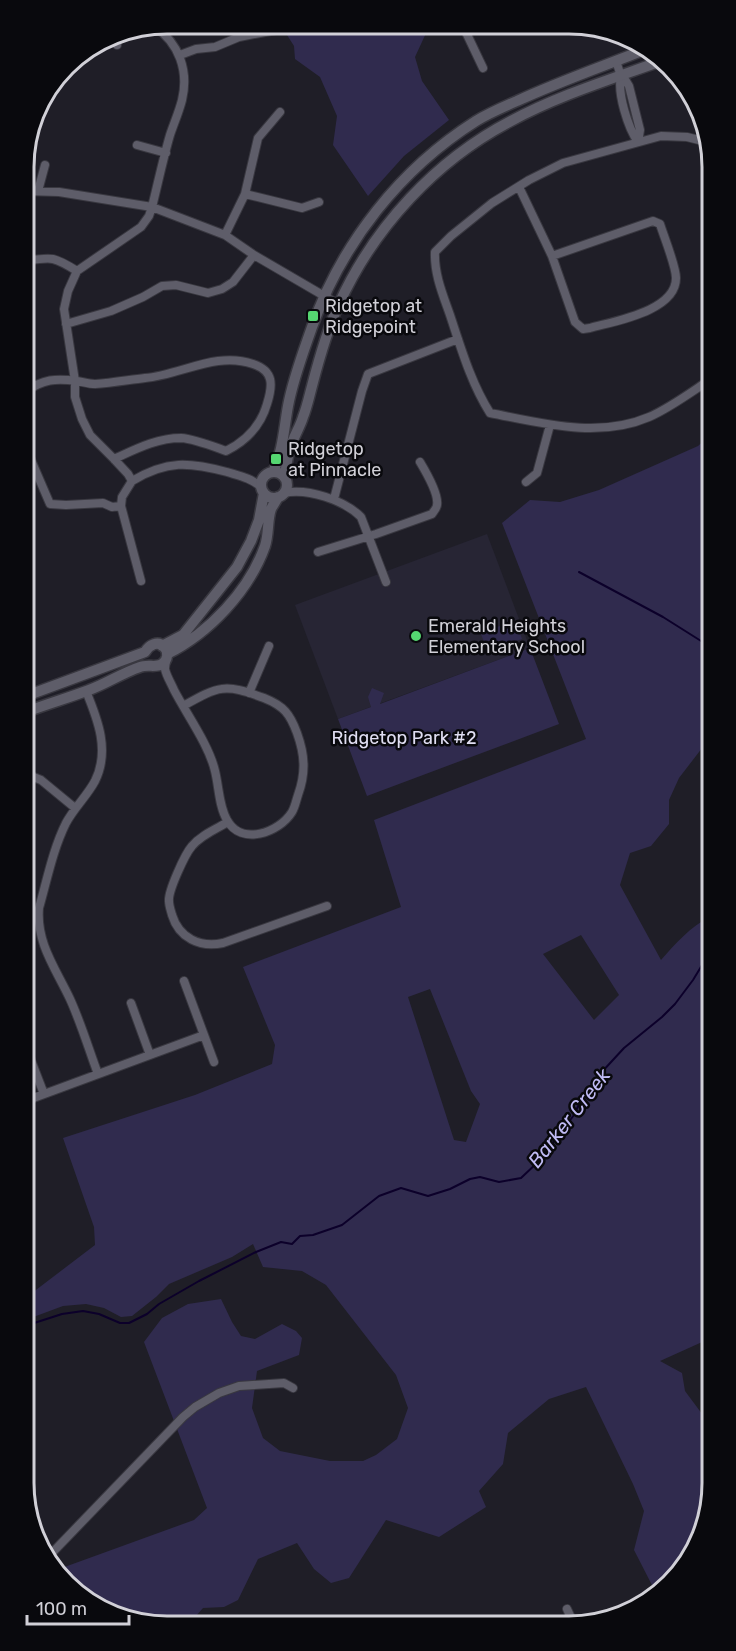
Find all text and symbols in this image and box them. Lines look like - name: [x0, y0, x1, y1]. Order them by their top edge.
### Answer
- place label: Ridgetop at Ridgepoint: [325, 295, 422, 338]
- marker: Ridgetop at Ridgepoint: [306, 309, 320, 323]
- place label: Ridgetop at Pinnacle: [288, 438, 381, 481]
- marker: Ridgetop at Pinnacle: [269, 452, 283, 466]
- place label: Emerald Heights Elementary School: [428, 615, 585, 658]
- marker: Emerald Heights Elementary School: [409, 629, 423, 643]
- park label: Ridgetop Park #2: [332, 727, 476, 749]
- water label: Barker Creek: [523, 1063, 616, 1172]
- scale bar: [27, 1588, 129, 1626]
- text: 100 m: [36, 1598, 87, 1620]

